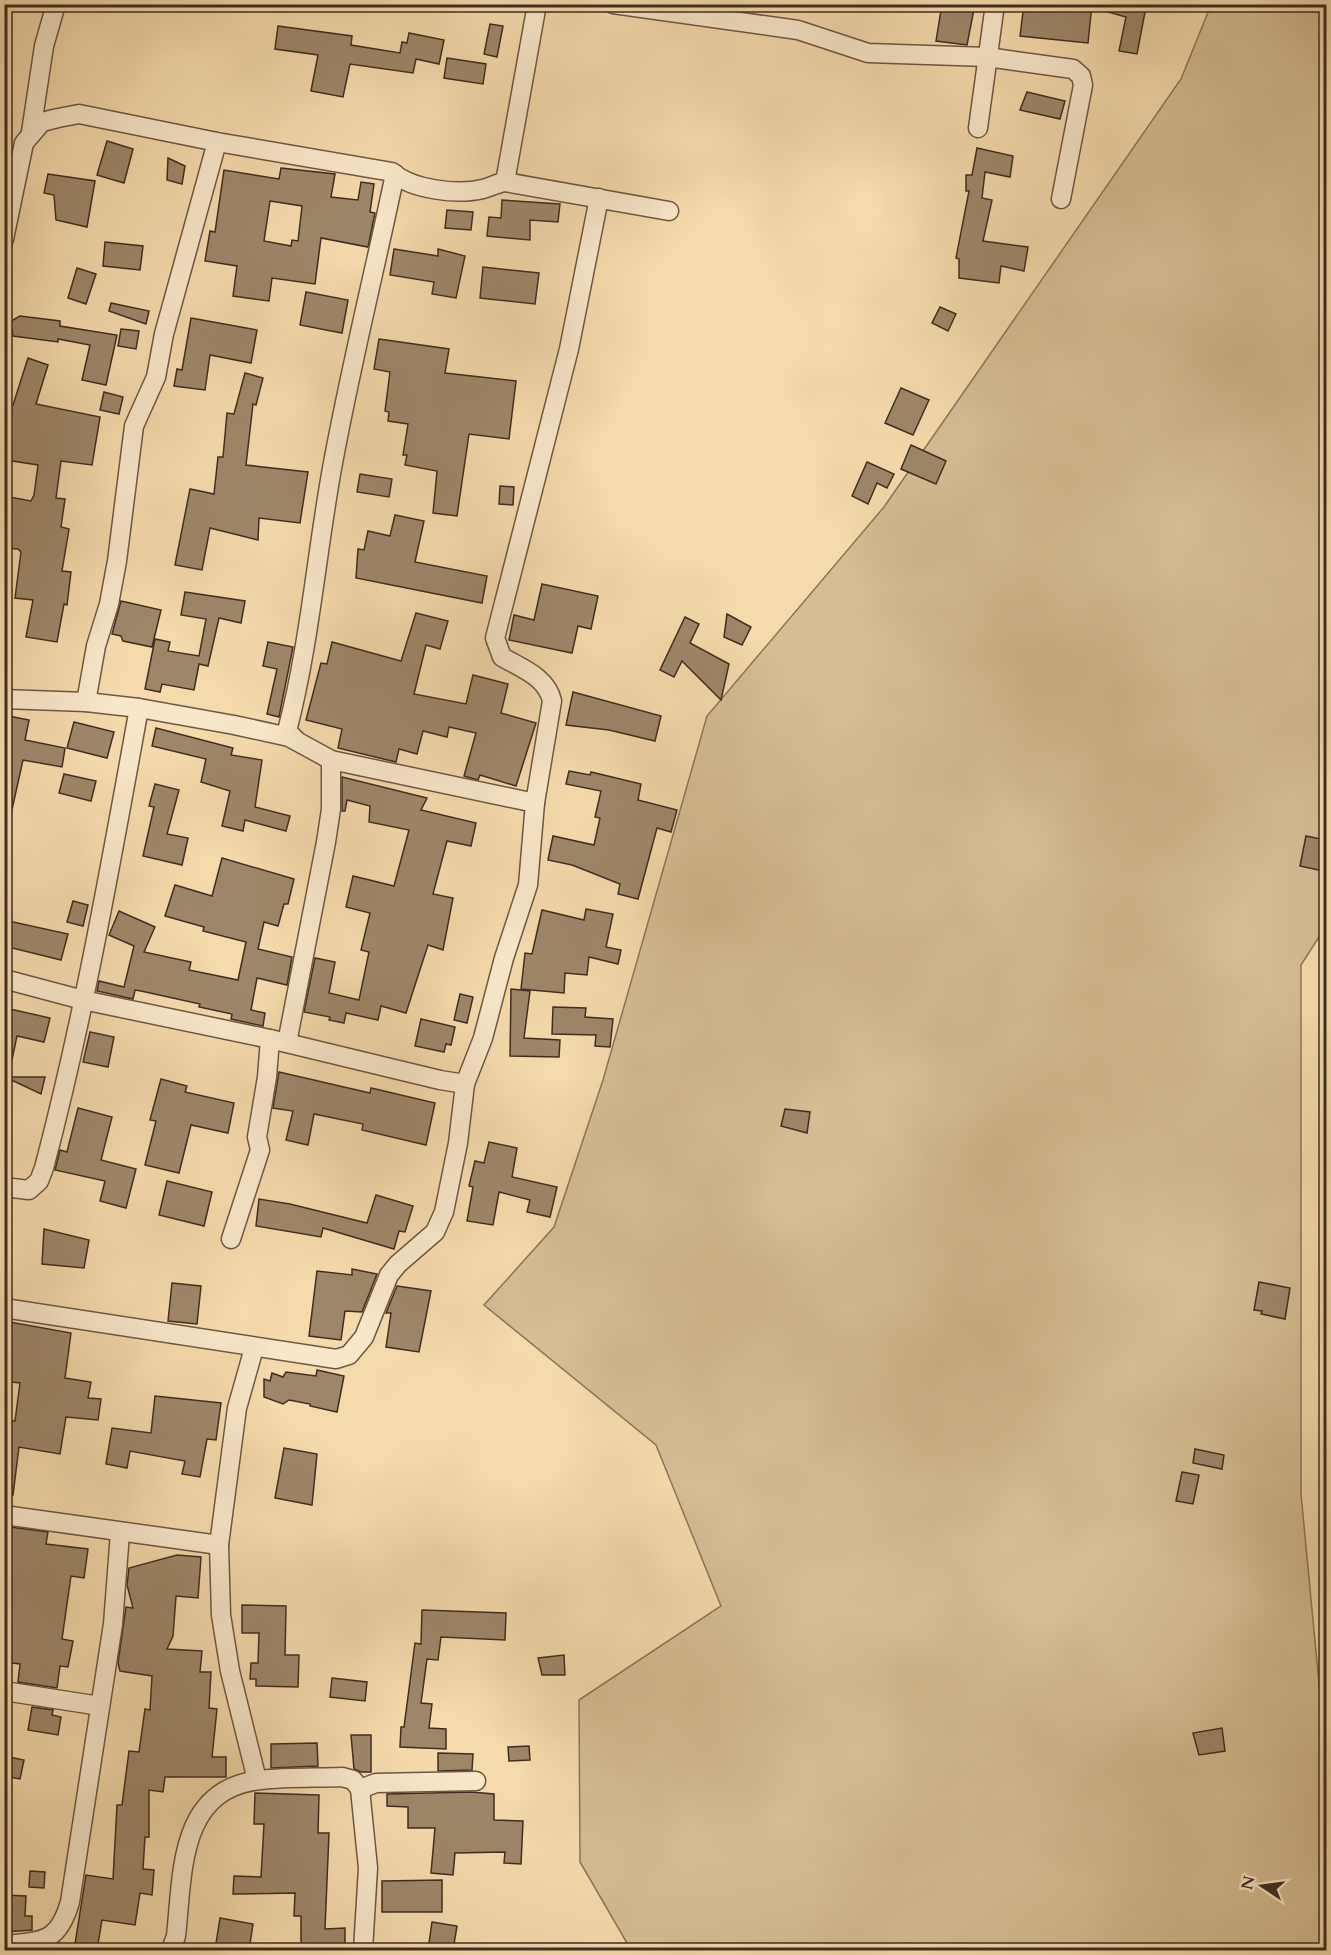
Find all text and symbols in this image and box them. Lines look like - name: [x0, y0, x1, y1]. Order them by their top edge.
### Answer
- north arrow: [1232, 1856, 1292, 1916]
- text: N: [1236, 1874, 1261, 1892]

